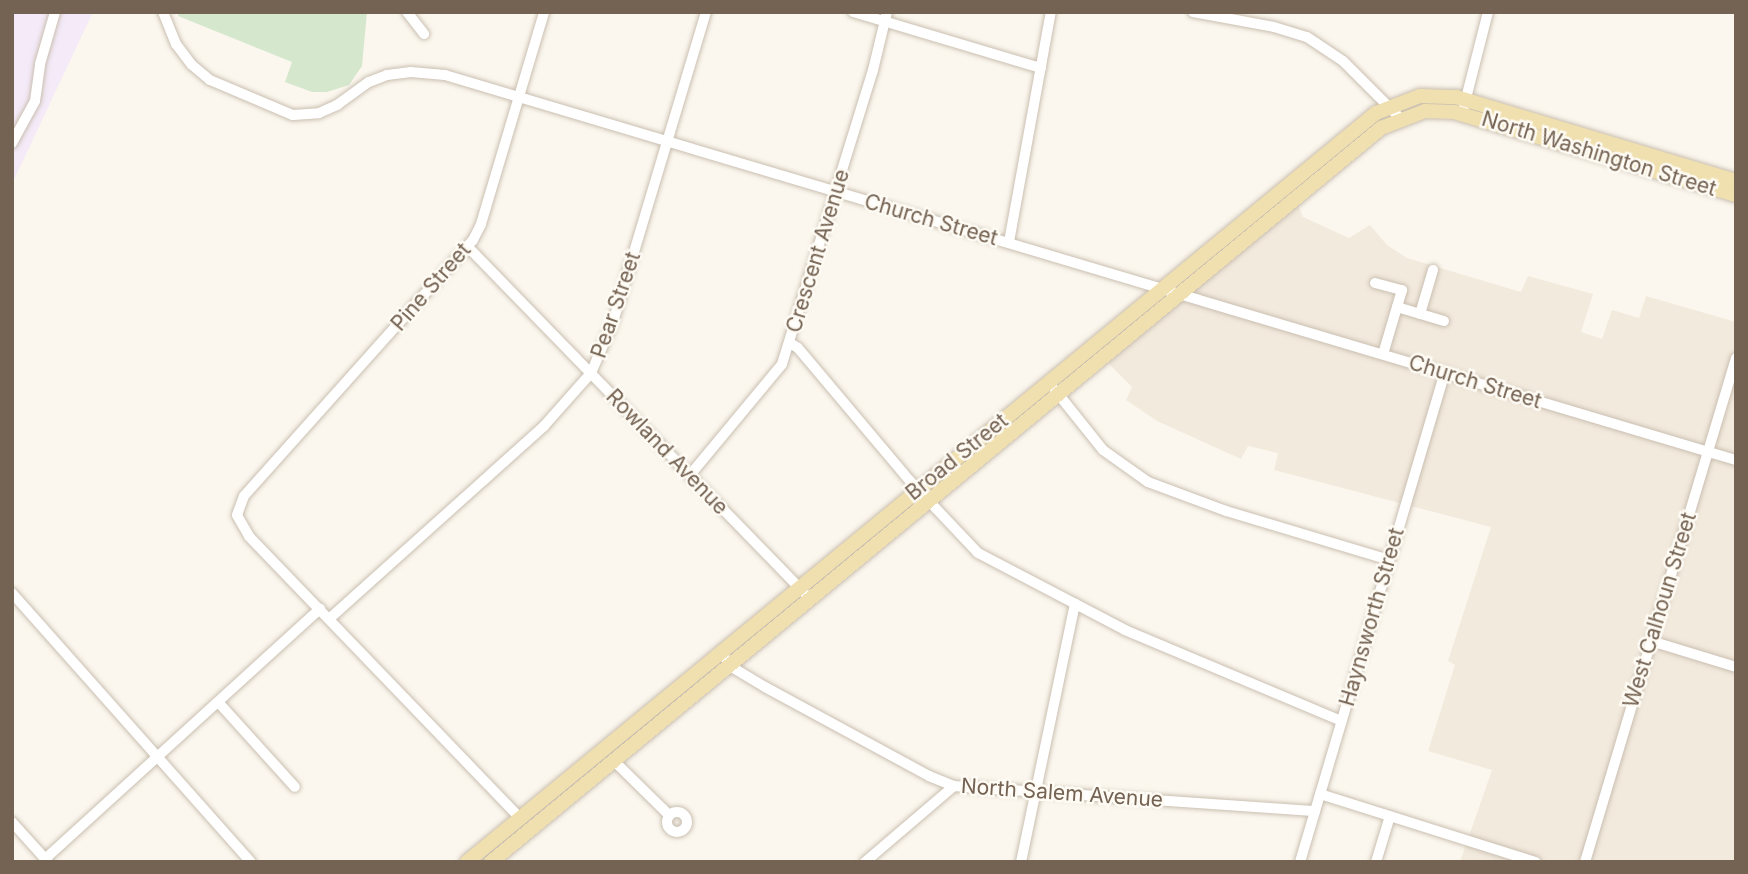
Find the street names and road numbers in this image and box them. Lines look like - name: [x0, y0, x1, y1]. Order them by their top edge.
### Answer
- street label: North Washington Street: [1479, 106, 1719, 202]
- street label: Crescent Avenue: [781, 166, 855, 336]
- street label: Church Street: [862, 189, 1000, 251]
- street label: Pine Street: [386, 238, 476, 336]
- street label: Pear Street: [586, 249, 646, 361]
- street label: Church Street: [1406, 350, 1544, 414]
- street label: Rowland Avenue: [601, 384, 733, 520]
- street label: Broad Street: [901, 408, 1013, 506]
- street label: West Calhoun Street: [1618, 509, 1702, 711]
- street label: Haynsworth Street: [1334, 525, 1410, 709]
- street label: North Salem Avenue: [960, 773, 1164, 813]

